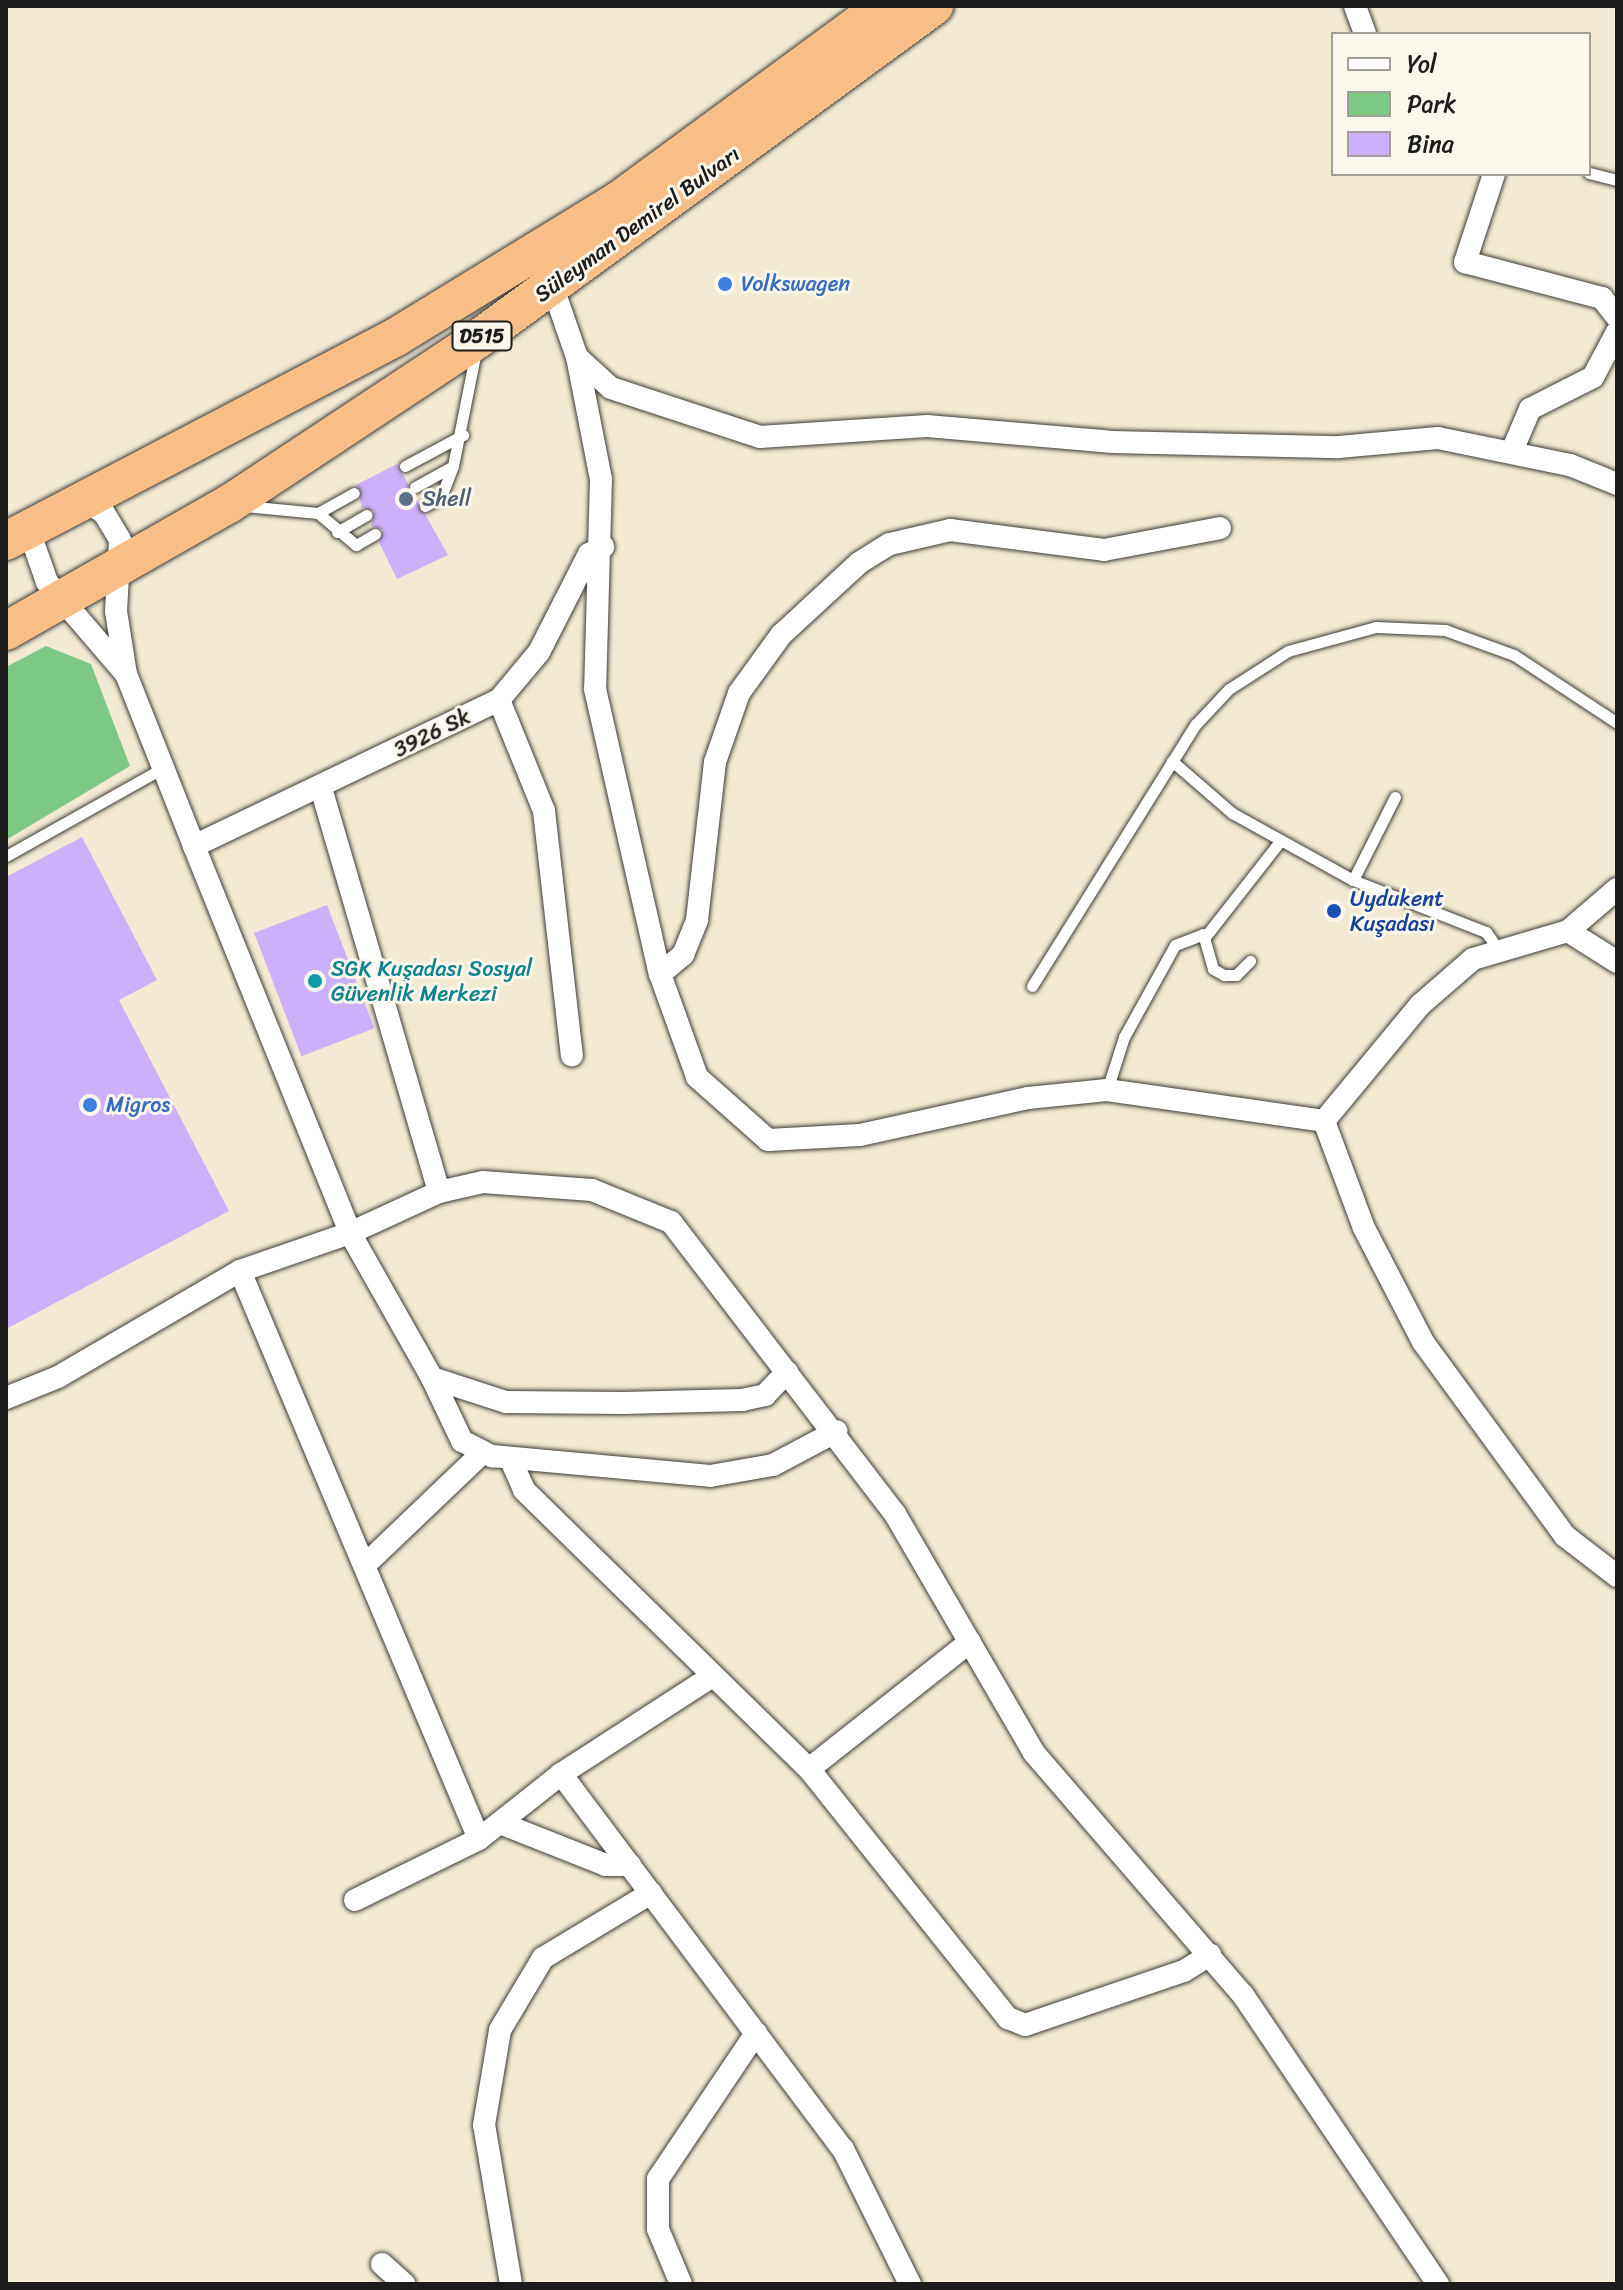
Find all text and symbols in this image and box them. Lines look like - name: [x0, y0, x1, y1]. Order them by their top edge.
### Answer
- legend: [1331, 32, 1591, 176]
- text: Yol: [1407, 43, 1437, 85]
- text: Park: [1407, 83, 1456, 125]
- text: Bina: [1407, 123, 1454, 165]
- street label: Süleyman Demirel Bulvarı: [529, 141, 745, 307]
- place label: Volkswagen: [741, 271, 850, 297]
- marker: Volkswagen: [716, 275, 734, 293]
- road number: D515: [450, 320, 514, 352]
- place label: Shell: [422, 486, 471, 512]
- marker: Shell: [397, 490, 415, 508]
- street label: 3926 Sk: [389, 703, 475, 763]
- place label: Uydukent Kuşadası: [1350, 885, 1444, 936]
- marker: Uydukent Kuşadası: [1325, 902, 1343, 920]
- place label: SGK Kuşadası Sosyal Güvenlik Merkezi: [331, 955, 532, 1006]
- marker: SGK Kuşadası Sosyal Güvenlik Merkezi: [306, 972, 324, 990]
- place label: Migros: [106, 1092, 170, 1118]
- marker: Migros: [81, 1096, 99, 1114]

